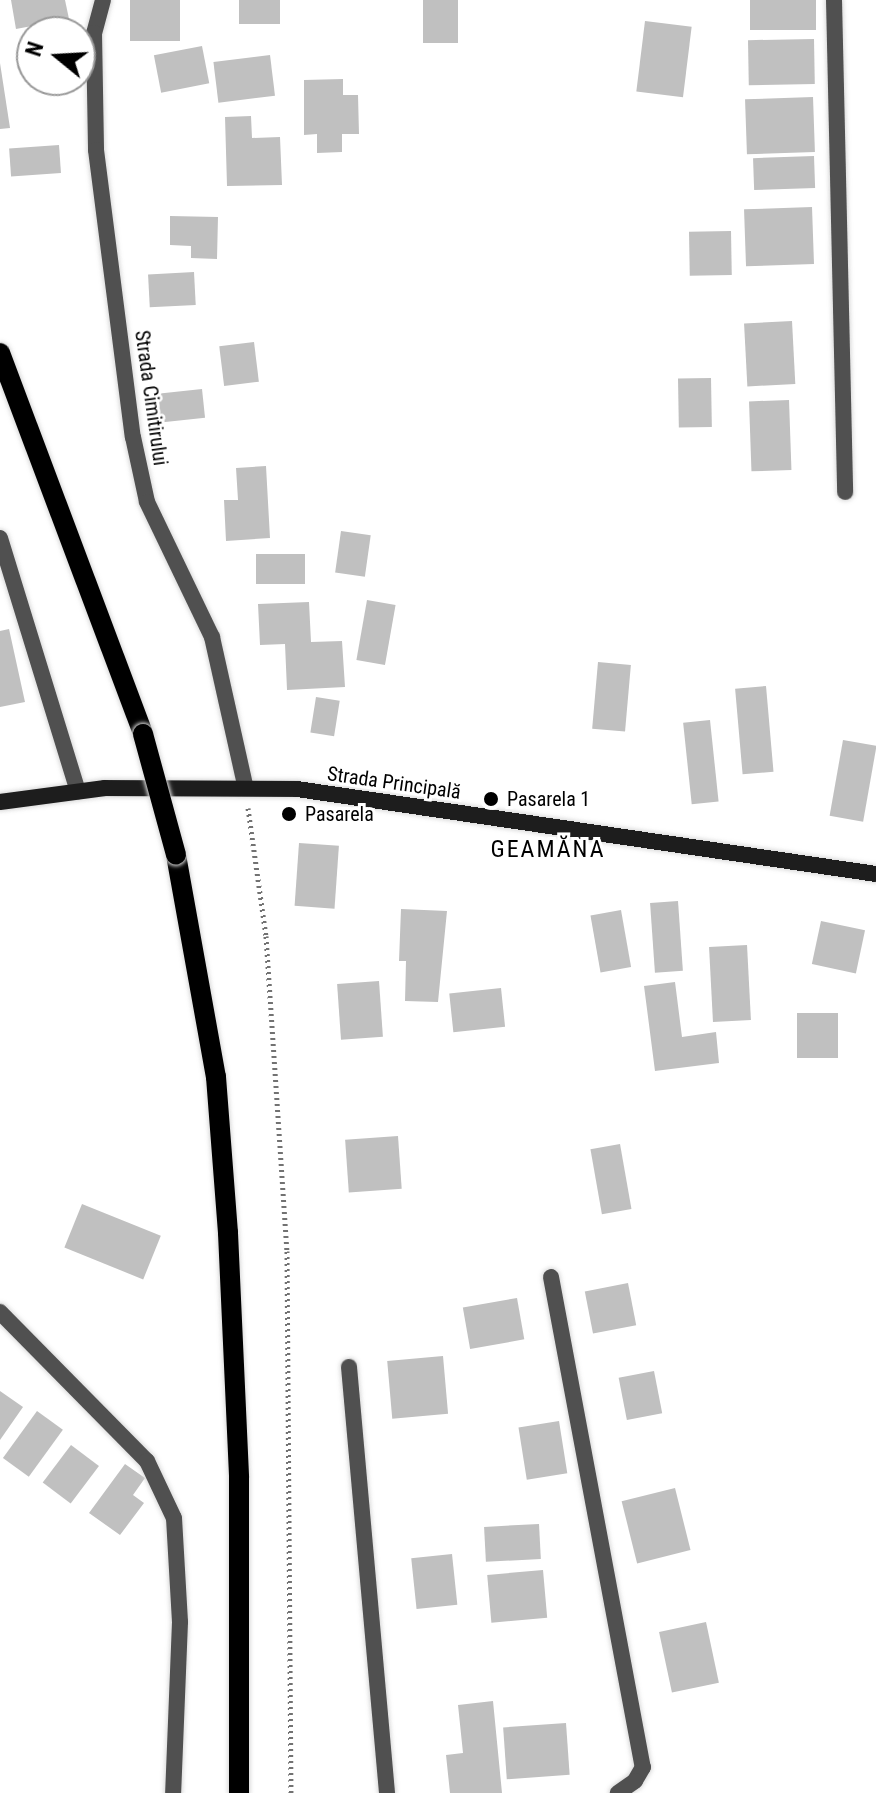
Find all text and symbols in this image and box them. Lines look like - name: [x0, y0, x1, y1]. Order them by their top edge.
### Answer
- north arrow: [16, 16, 96, 96]
- text: N: [21, 39, 49, 59]
- street label: Strada Cimitirului: [130, 329, 172, 467]
- street label: Strada Principală: [326, 762, 462, 804]
- place label: Pasarela 1: [507, 787, 590, 811]
- marker: Pasarela 1: [482, 790, 500, 808]
- place label: Pasarela: [305, 802, 374, 826]
- marker: Pasarela: [280, 805, 298, 823]
- district label: GEAMĂNA: [490, 836, 606, 864]

